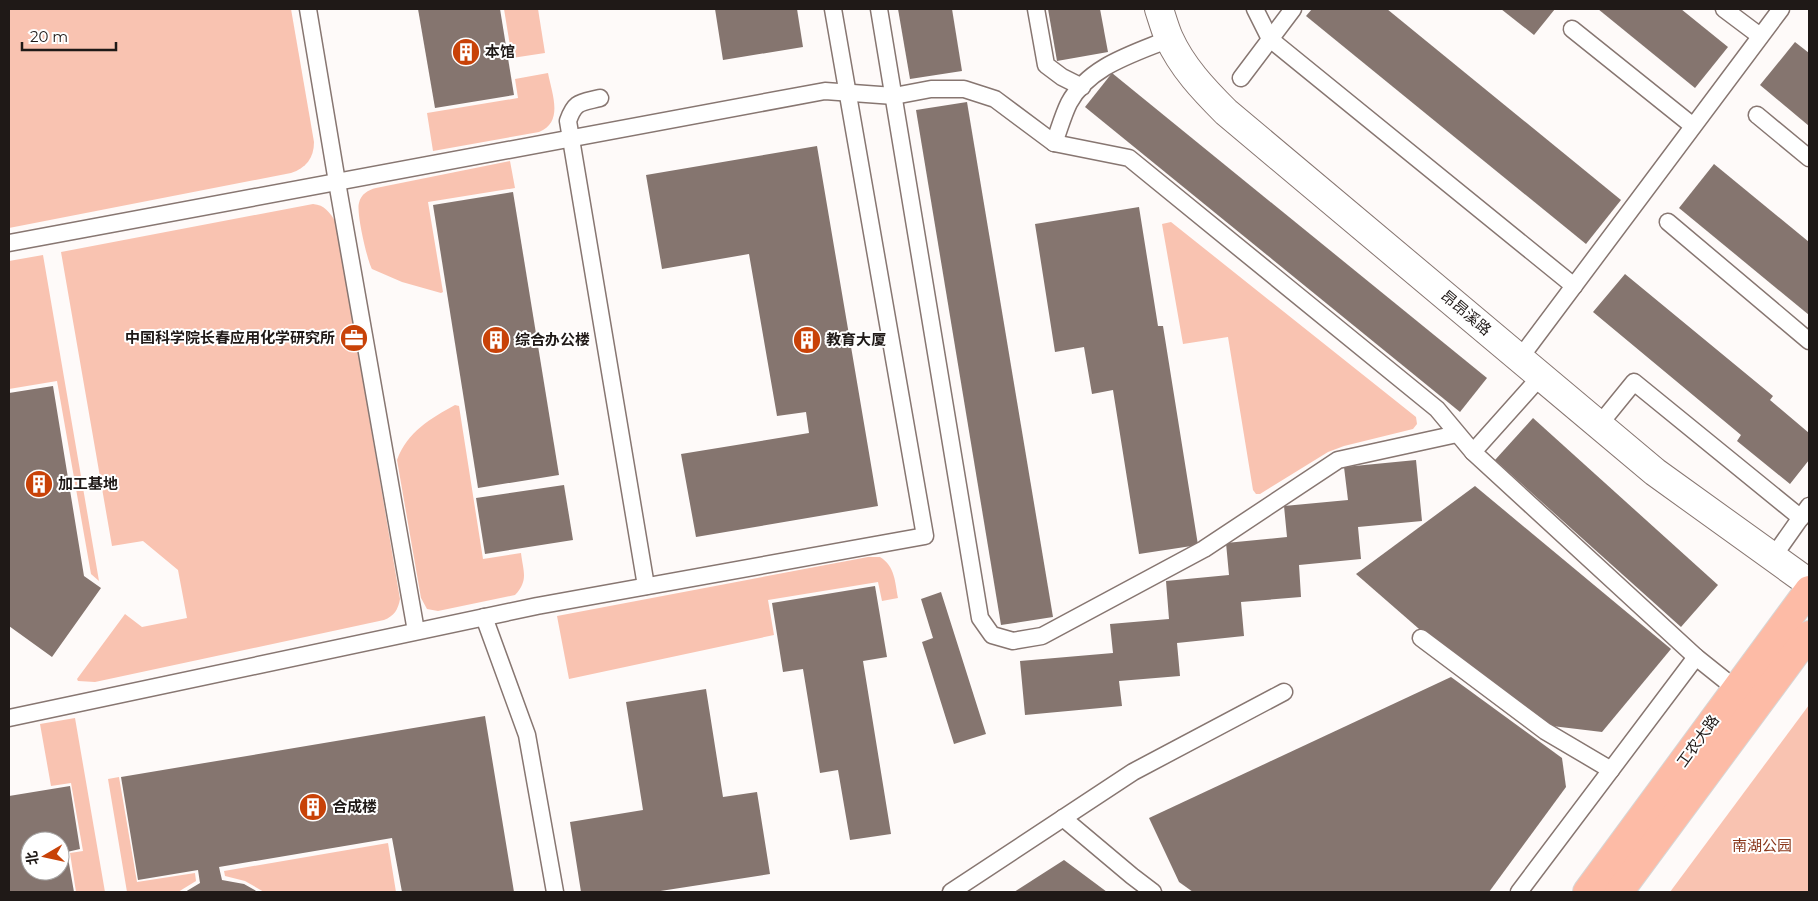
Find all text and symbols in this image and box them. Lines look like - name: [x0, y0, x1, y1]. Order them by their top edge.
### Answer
- scale bar: [22, 20, 116, 52]
- text: 20 m: [30, 27, 68, 46]
- building icon: 本馆: [451, 37, 481, 67]
- place label: 本馆: [485, 42, 515, 61]
- street label: 昂昂溪路: [1437, 286, 1495, 339]
- office icon: 中国科学院长春应用化学研究所: [339, 323, 369, 353]
- building icon: 综合办公楼: [481, 325, 511, 355]
- building icon: 教育大厦: [792, 325, 822, 355]
- place label: 中国科学院长春应用化学研究所: [125, 328, 335, 347]
- place label: 综合办公楼: [515, 330, 590, 349]
- place label: 教育大厦: [826, 330, 886, 349]
- building icon: 加工基地: [24, 469, 54, 499]
- place label: 加工基地: [58, 474, 118, 493]
- street label: 工农大路: [1672, 711, 1723, 771]
- building icon: 合成楼: [298, 792, 328, 822]
- place label: 合成楼: [332, 797, 377, 816]
- north arrow: [20, 831, 70, 881]
- park label: 南湖公园: [1732, 836, 1792, 855]
- text: 北: [22, 850, 42, 866]

